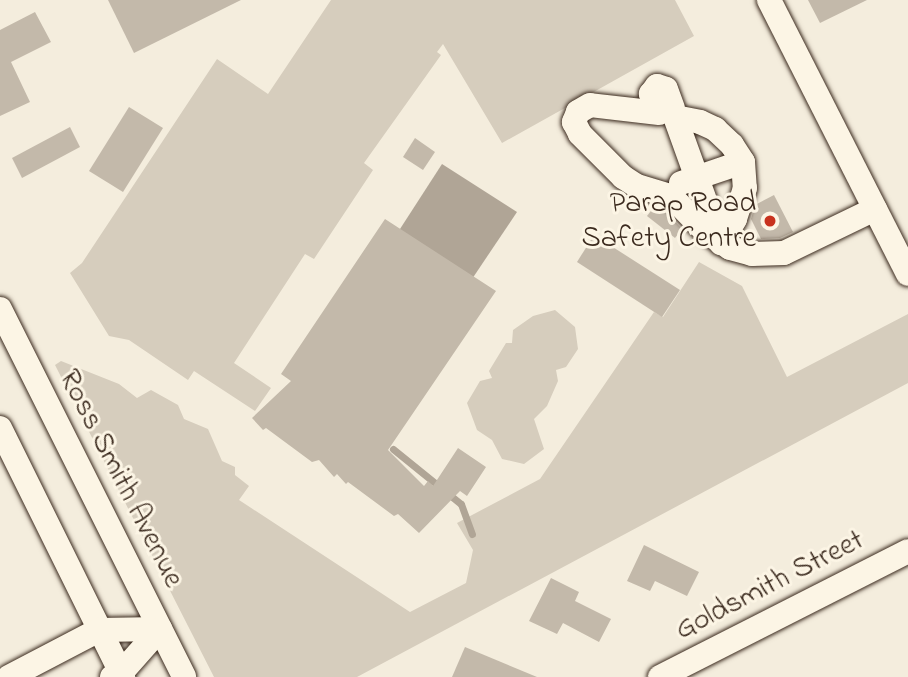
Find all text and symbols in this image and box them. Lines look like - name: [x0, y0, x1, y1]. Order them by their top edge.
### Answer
- place label: Parap Road Safety Centre: [581, 186, 756, 256]
- marker: Parap Road Safety Centre: [762, 213, 778, 229]
- street label: Ross Smith Avenue: [50, 364, 190, 594]
- street label: Goldsmith Street: [670, 523, 870, 649]

